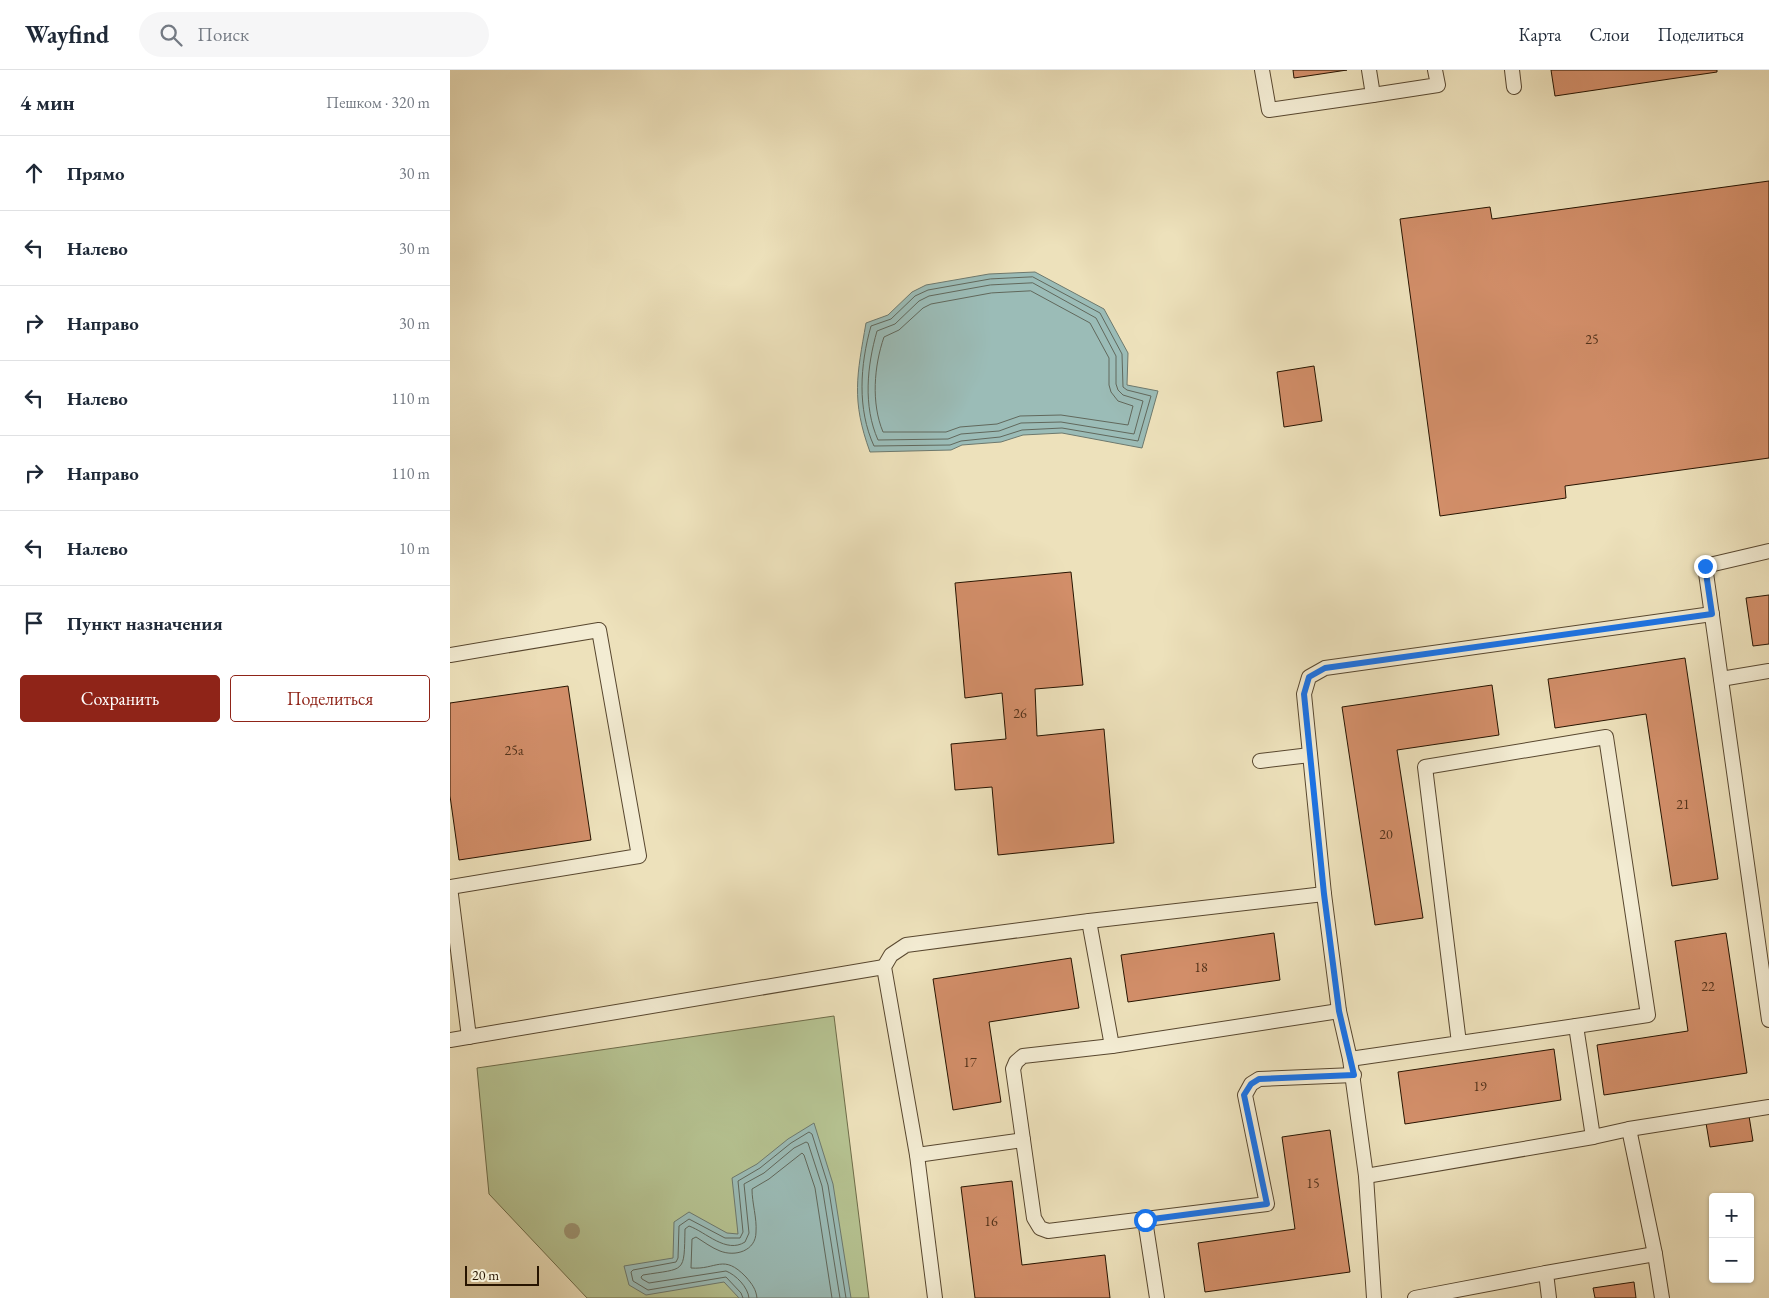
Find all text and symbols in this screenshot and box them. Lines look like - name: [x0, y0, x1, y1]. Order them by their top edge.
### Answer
- search box: [139, 12, 489, 57]
- text: Wayfind: [25, 19, 109, 50]
- icon: search: [157, 21, 185, 49]
- text: Поиск: [197, 22, 249, 47]
- text: Карта: [1519, 23, 1562, 46]
- text: Слои: [1590, 23, 1629, 46]
- text: Поделиться: [1657, 23, 1744, 46]
- text: 4 мин: [20, 89, 75, 116]
- text: Пешком · 320 m: [326, 92, 430, 113]
- icon: ahead: [20, 159, 48, 187]
- text: Прямо: [67, 161, 125, 186]
- text: 30 m: [399, 163, 430, 184]
- icon: left: [20, 234, 48, 262]
- text: Налево: [67, 236, 128, 261]
- text: 30 m: [399, 238, 430, 259]
- icon: right: [20, 309, 48, 337]
- text: Направо: [67, 311, 139, 336]
- text: 30 m: [399, 313, 430, 334]
- house number: 25: [1585, 330, 1599, 348]
- icon: left: [20, 384, 48, 412]
- text: Налево: [67, 386, 128, 411]
- text: 110 m: [391, 388, 430, 409]
- icon: right: [20, 459, 48, 487]
- text: Направо: [67, 461, 139, 486]
- text: 110 m: [391, 463, 430, 484]
- icon: left: [20, 534, 48, 562]
- text: Налево: [67, 536, 128, 561]
- text: 10 m: [399, 538, 430, 559]
- route end: [1694, 555, 1717, 578]
- icon: arrive: [20, 609, 48, 637]
- text: Пункт назначения: [67, 611, 223, 636]
- button: Сохранить: [20, 675, 220, 722]
- button: Поделиться: [230, 675, 430, 722]
- house number: 26: [1013, 704, 1027, 722]
- house number: 25а: [504, 741, 524, 759]
- house number: 21: [1676, 795, 1690, 813]
- house number: 20: [1379, 825, 1393, 843]
- house number: 18: [1194, 958, 1208, 976]
- house number: 22: [1701, 977, 1715, 995]
- house number: 17: [963, 1053, 977, 1071]
- house number: 19: [1473, 1077, 1487, 1095]
- house number: 15: [1306, 1174, 1320, 1192]
- map controls: [1709, 1193, 1754, 1283]
- button: +: [1709, 1193, 1754, 1238]
- route start: [1134, 1209, 1157, 1232]
- house number: 16: [984, 1212, 998, 1230]
- button: −: [1709, 1238, 1754, 1283]
- scale bar: [465, 1263, 539, 1286]
- text: 20 m: [472, 1266, 499, 1284]

